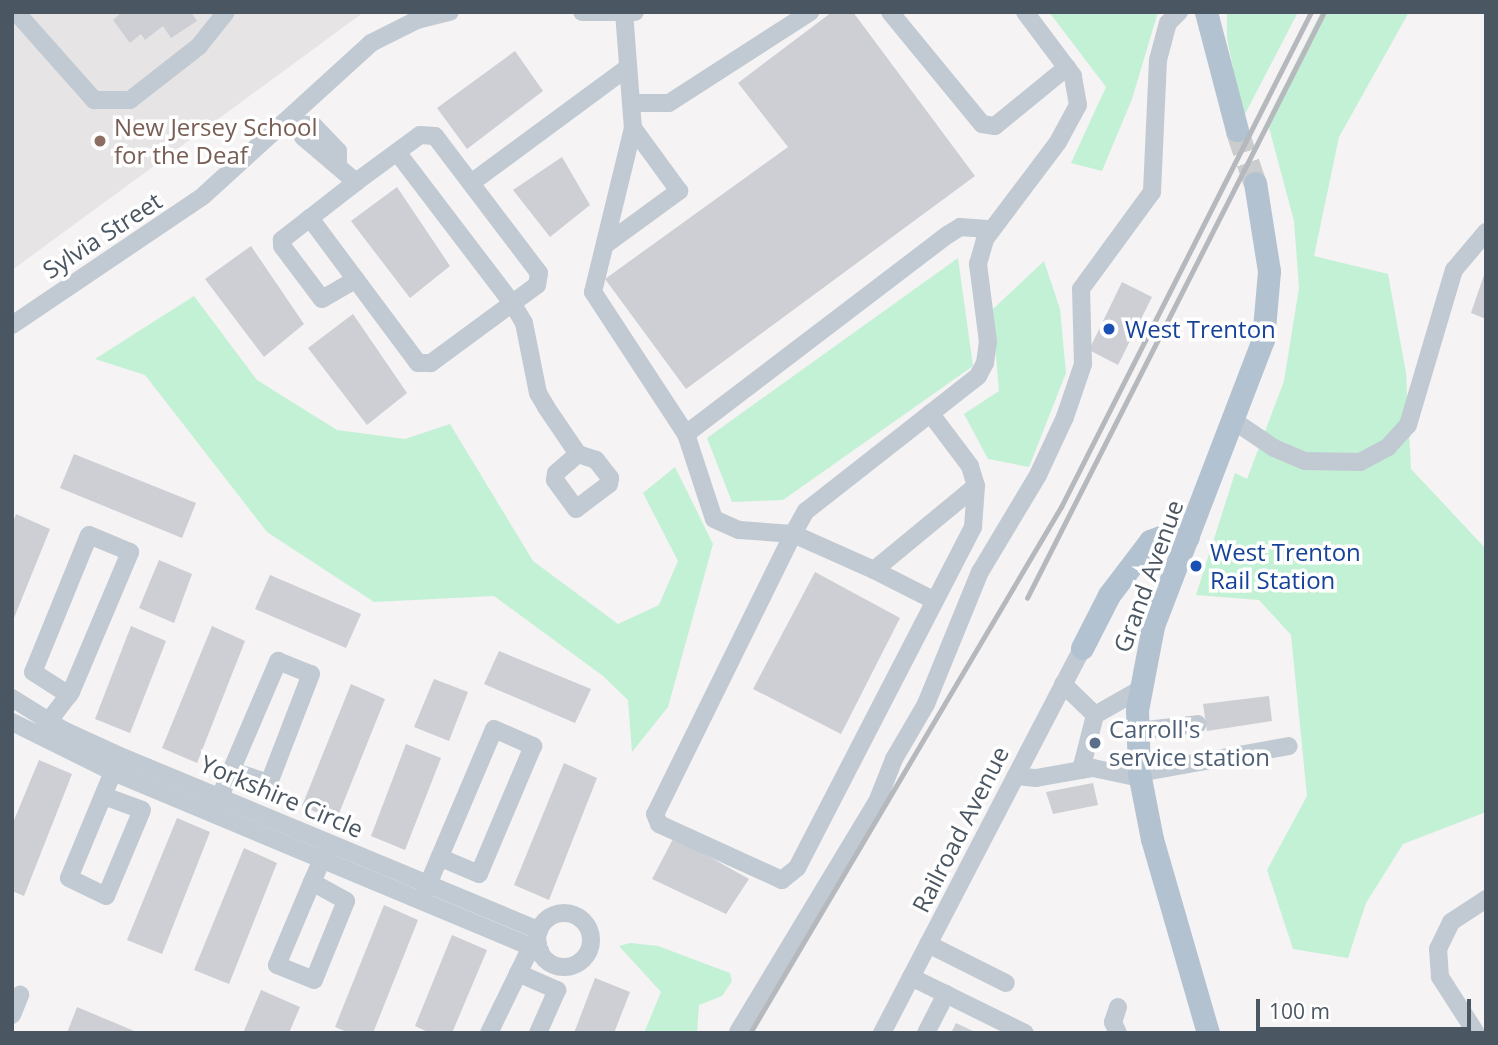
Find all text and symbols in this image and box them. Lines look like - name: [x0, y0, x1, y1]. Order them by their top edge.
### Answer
- place label: New Jersey School for the Deaf: [114, 113, 318, 169]
- marker: New Jersey School for the Deaf: [92, 133, 108, 149]
- street label: Sylvia Street: [37, 186, 167, 284]
- place label: West Trenton: [1125, 315, 1276, 343]
- marker: West Trenton: [1099, 319, 1119, 339]
- street label: Grand Avenue: [1107, 496, 1189, 656]
- place label: West Trenton Rail Station: [1210, 538, 1361, 594]
- marker: West Trenton Rail Station: [1188, 558, 1204, 574]
- place label: Carroll's service station: [1109, 715, 1270, 771]
- marker: Carroll's service station: [1087, 735, 1103, 751]
- street label: Railroad Avenue: [906, 741, 1014, 917]
- street label: Yorkshire Circle: [196, 749, 368, 843]
- scale bar: [1260, 986, 1475, 1030]
- text: 100 m: [1269, 997, 1330, 1025]

